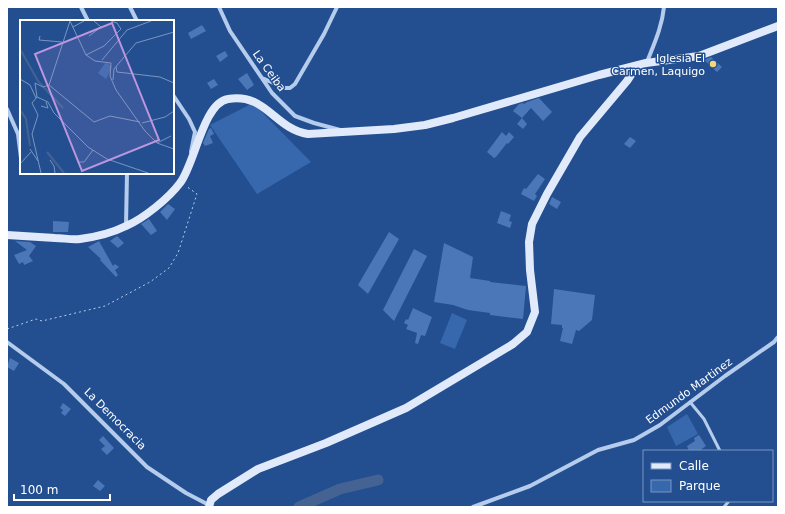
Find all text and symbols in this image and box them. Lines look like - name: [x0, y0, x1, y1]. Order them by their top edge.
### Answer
- inset map: [20, 20, 174, 174]
- street label: La Ceiba: [250, 48, 288, 94]
- place label: Iglesia El Carmen, Laquigo: [611, 52, 705, 78]
- marker: Iglesia El Carmen, Laquigo: [708, 59, 718, 69]
- street label: Edmundo Martinez: [643, 355, 735, 427]
- street label: La Democracia: [81, 385, 149, 453]
- legend: [643, 450, 773, 502]
- text: Calle: [679, 459, 709, 473]
- scale bar: [14, 476, 110, 502]
- text: Parque: [679, 479, 720, 493]
- text: 100 m: [20, 483, 58, 497]

